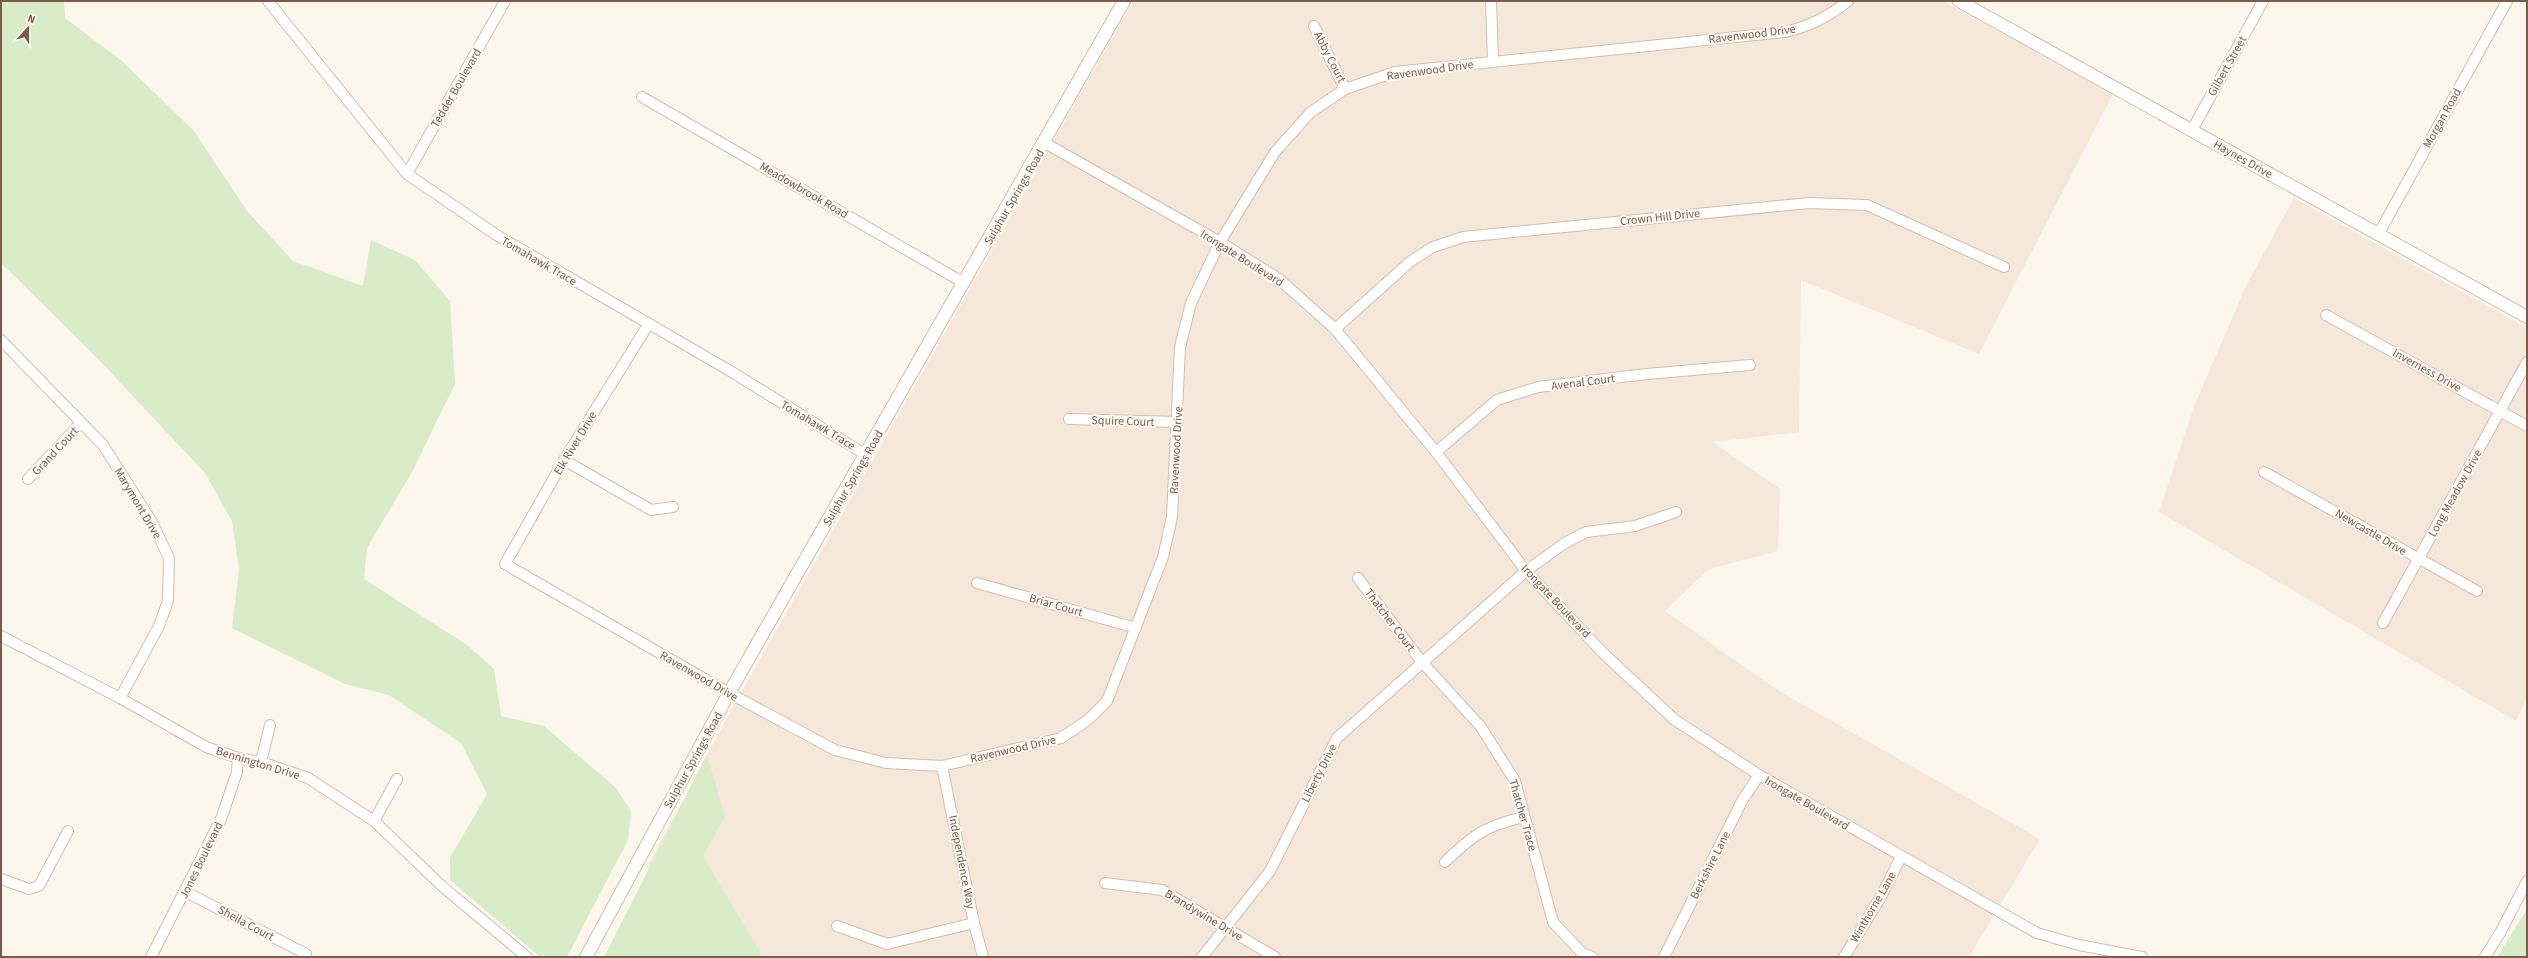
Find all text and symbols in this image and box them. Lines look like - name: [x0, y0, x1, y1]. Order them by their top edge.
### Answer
- north arrow: [8, 8, 48, 48]
- text: N: [25, 11, 38, 27]
- street label: Ravenwood Drive: [1708, 21, 1797, 48]
- street label: Abby Court: [1309, 28, 1350, 86]
- street label: Gilbert Street: [2204, 33, 2251, 100]
- street label: Tedder Boulevard: [427, 46, 486, 131]
- street label: Ravenwood Drive: [1386, 56, 1475, 85]
- street label: Morgan Road: [2419, 85, 2466, 151]
- street label: Haynes Drive: [2210, 136, 2276, 183]
- street label: Sulphur Springs Road: [980, 146, 1049, 248]
- street label: Meadowbrook Road: [756, 158, 851, 223]
- street label: Crown Hill Drive: [1619, 205, 1701, 230]
- street label: Irongate Boulevard: [1197, 226, 1287, 291]
- street label: Tomahawk Trace: [498, 233, 580, 290]
- street label: Inverness Drive: [2389, 344, 2464, 396]
- street label: Avenal Court: [1550, 370, 1616, 395]
- street label: Tomahawk Trace: [777, 396, 858, 455]
- street label: Ravenwood Drive: [1166, 406, 1187, 494]
- street label: Elk River Drive: [550, 408, 601, 478]
- street label: Squire Court: [1091, 412, 1155, 431]
- street label: Grand Court: [28, 423, 82, 479]
- street label: Sulphur Springs Road: [819, 427, 888, 529]
- street label: Long Meadow Drive: [2424, 446, 2487, 540]
- street label: Marymont Drive: [110, 464, 166, 542]
- street label: Newcastle Drive: [2332, 505, 2410, 560]
- street label: Irongate Boulevard: [1517, 561, 1594, 642]
- street label: Thatcher Court: [1360, 585, 1419, 656]
- street label: Briar Court: [1027, 590, 1085, 621]
- street label: Ravenwood Drive: [657, 647, 741, 706]
- street label: Sulphur Springs Road: [660, 709, 727, 812]
- street label: Ravenwood Drive: [969, 731, 1058, 768]
- street label: Liberty Drive: [1297, 741, 1341, 805]
- street label: Bennington Drive: [214, 743, 302, 784]
- street label: Irongate Boulevard: [1761, 772, 1852, 835]
- street label: Thatcher Trace: [1504, 777, 1541, 853]
- street label: Independence Way: [944, 814, 979, 911]
- street label: Jones Boulevard: [176, 819, 227, 901]
- street label: Berkshire Lane: [1686, 828, 1735, 902]
- street label: Winthorne Lane: [1846, 869, 1901, 946]
- street label: Brandywine Drive: [1162, 885, 1246, 945]
- street label: Sheila Court: [215, 902, 277, 945]

